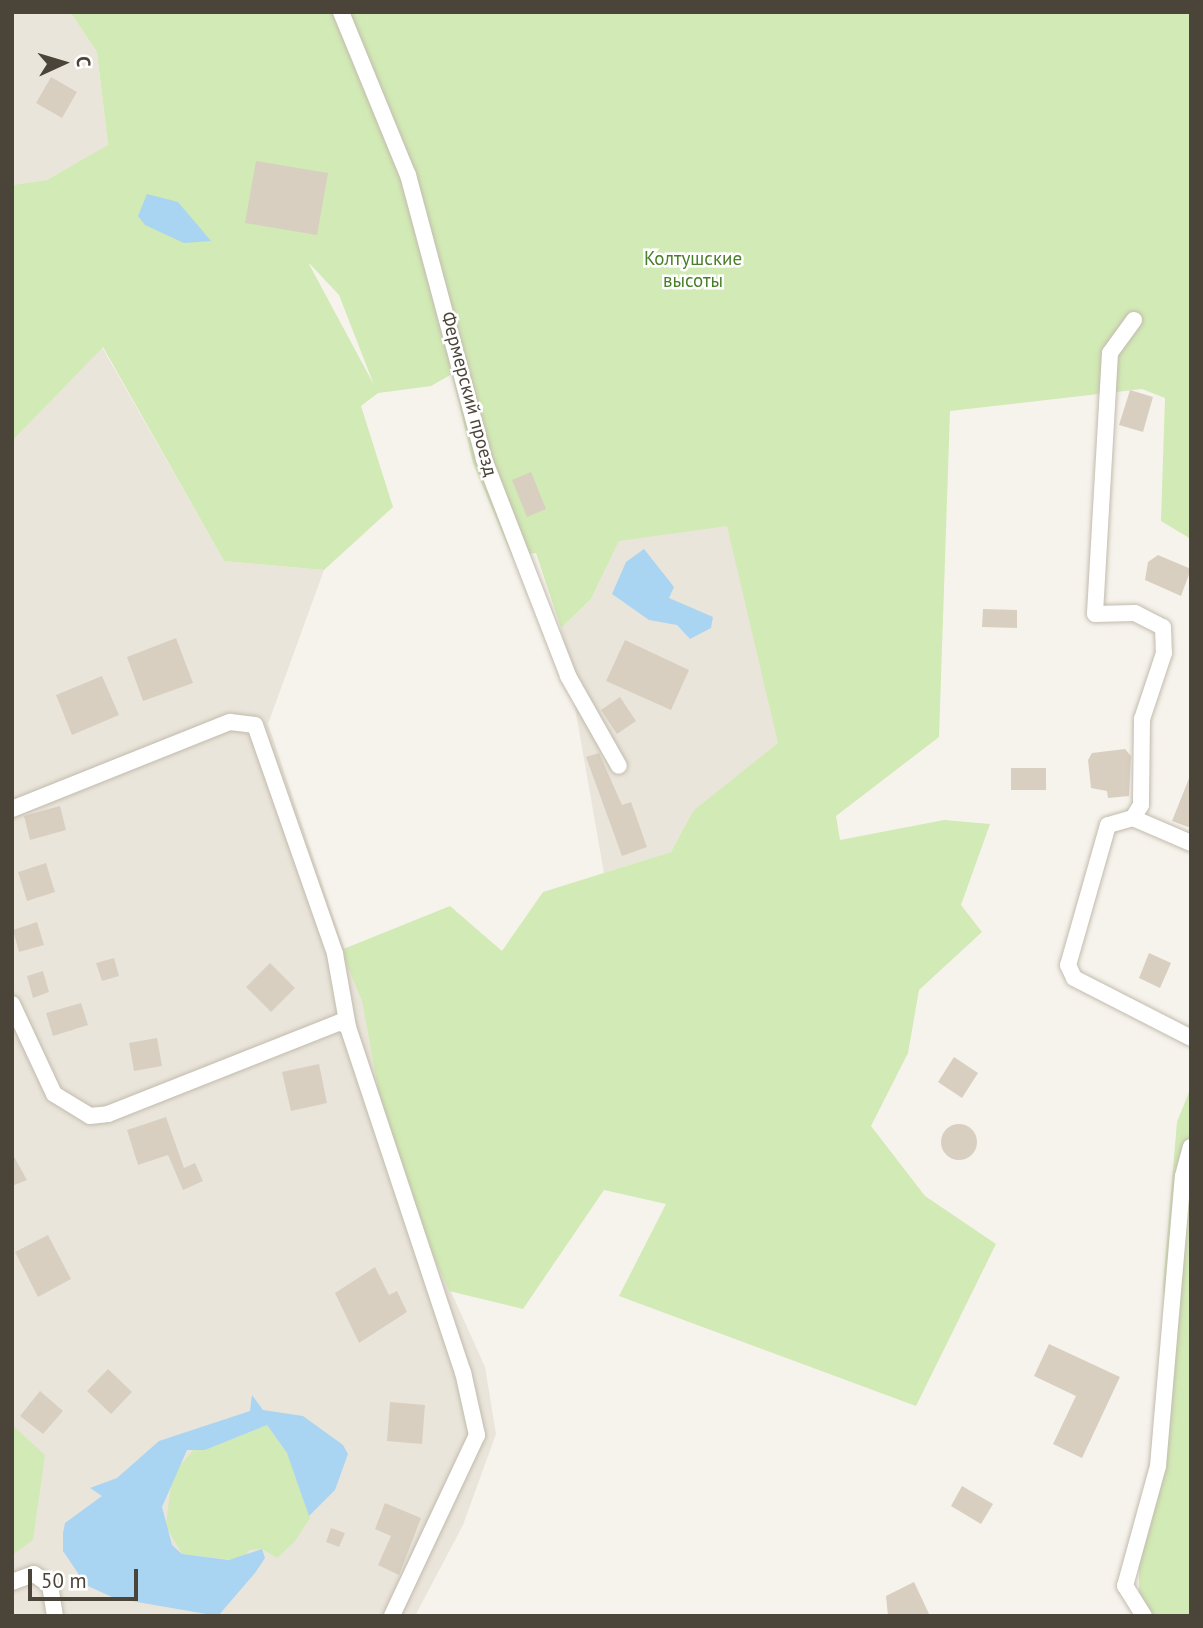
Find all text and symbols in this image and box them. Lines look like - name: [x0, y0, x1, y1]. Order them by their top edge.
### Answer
- north arrow: [28, 28, 98, 98]
- text: С: [72, 55, 96, 68]
- park label: Колтушские высоты: [644, 248, 742, 292]
- street label: Фермерский проезд: [436, 309, 502, 479]
- scale bar: [32, 1554, 142, 1598]
- text: 50 m: [41, 1567, 87, 1594]

